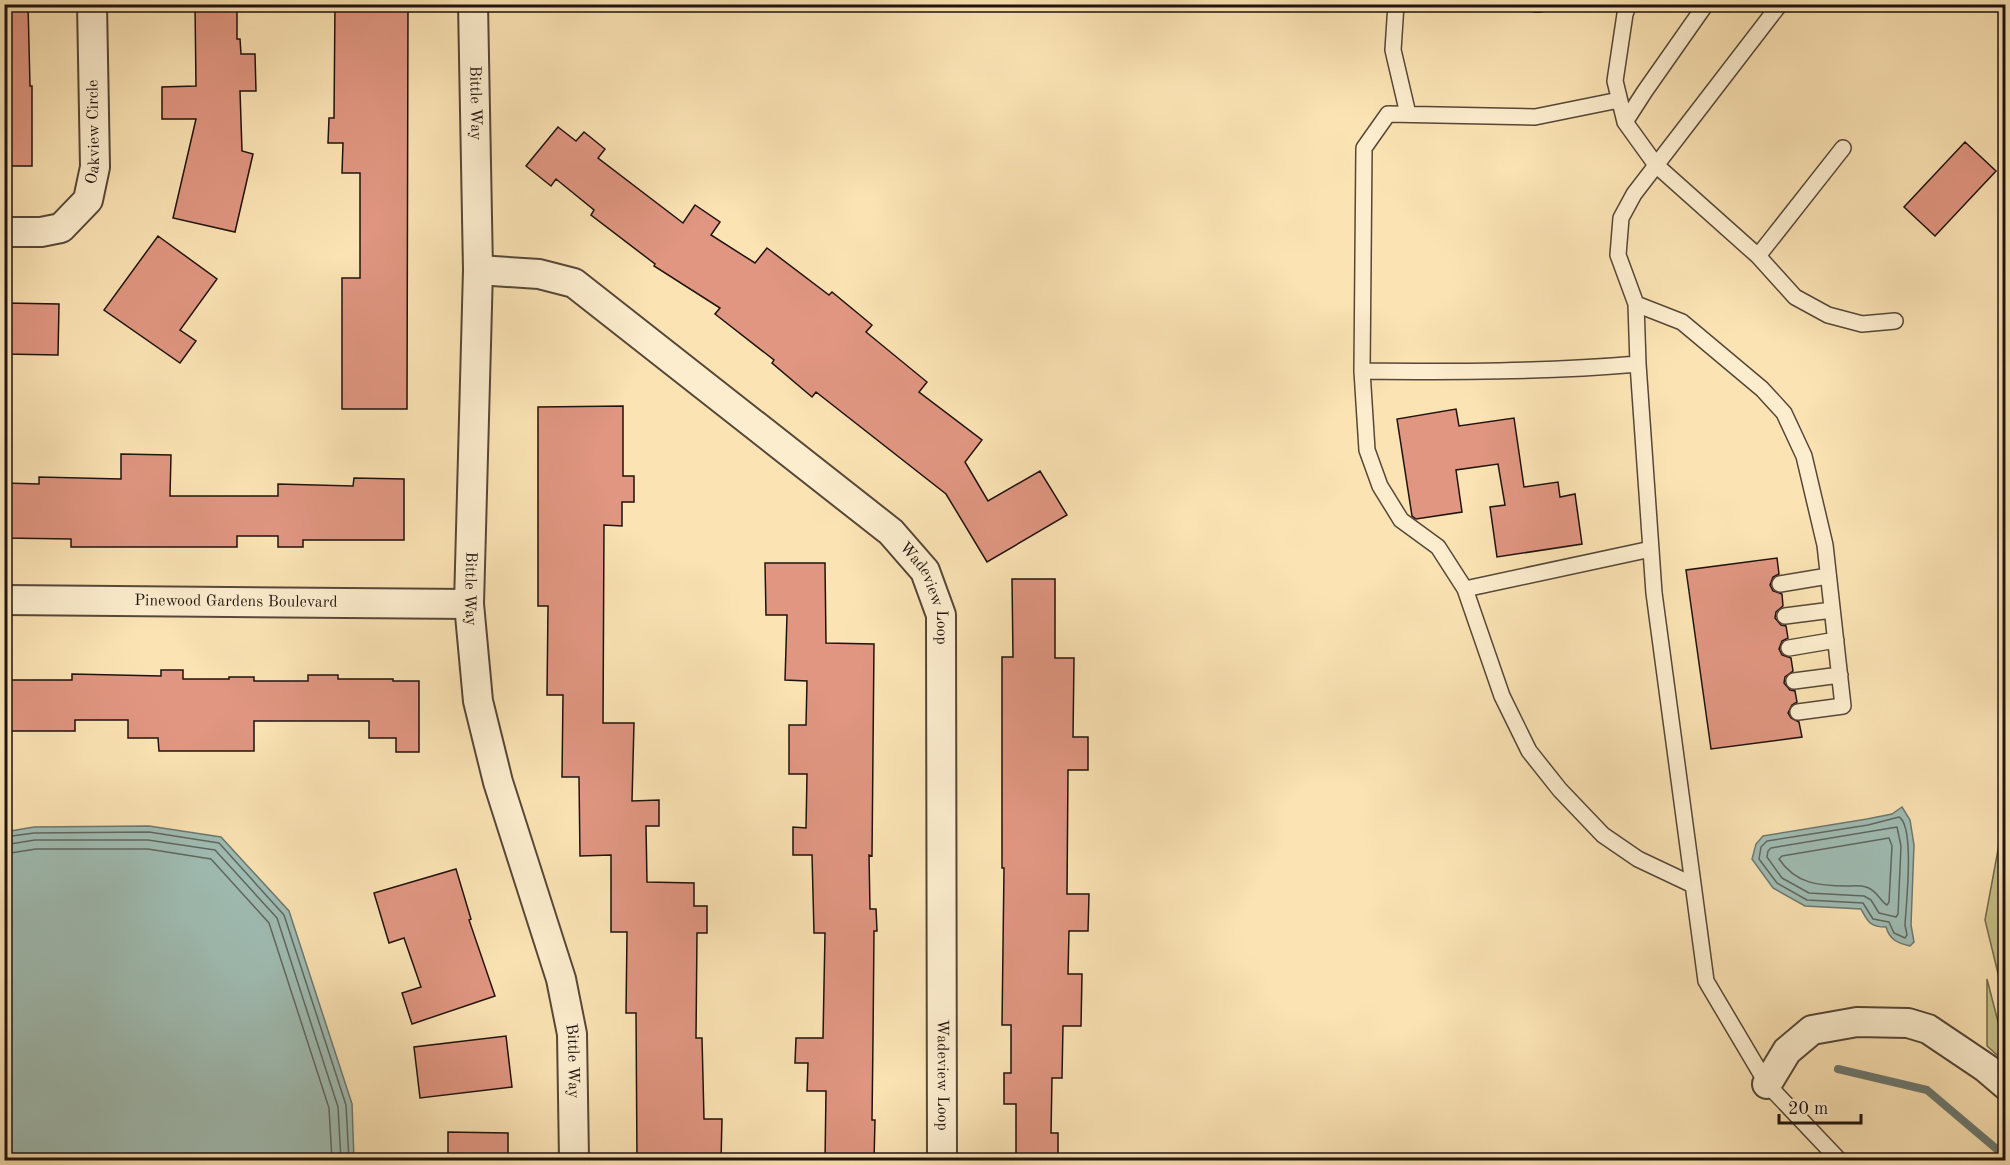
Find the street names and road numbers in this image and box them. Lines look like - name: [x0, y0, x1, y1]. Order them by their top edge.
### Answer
- street label: Bittle Way: [466, 65, 484, 141]
- street label: Oakview Circle: [84, 79, 103, 186]
- street label: Wadeview Loop: [896, 539, 949, 645]
- street label: Bittle Way: [461, 551, 479, 627]
- street label: Pinewood Gardens Boulevard: [134, 593, 338, 611]
- street label: Wadeview Loop: [934, 1019, 950, 1131]
- street label: Bittle Way: [562, 1022, 581, 1099]

